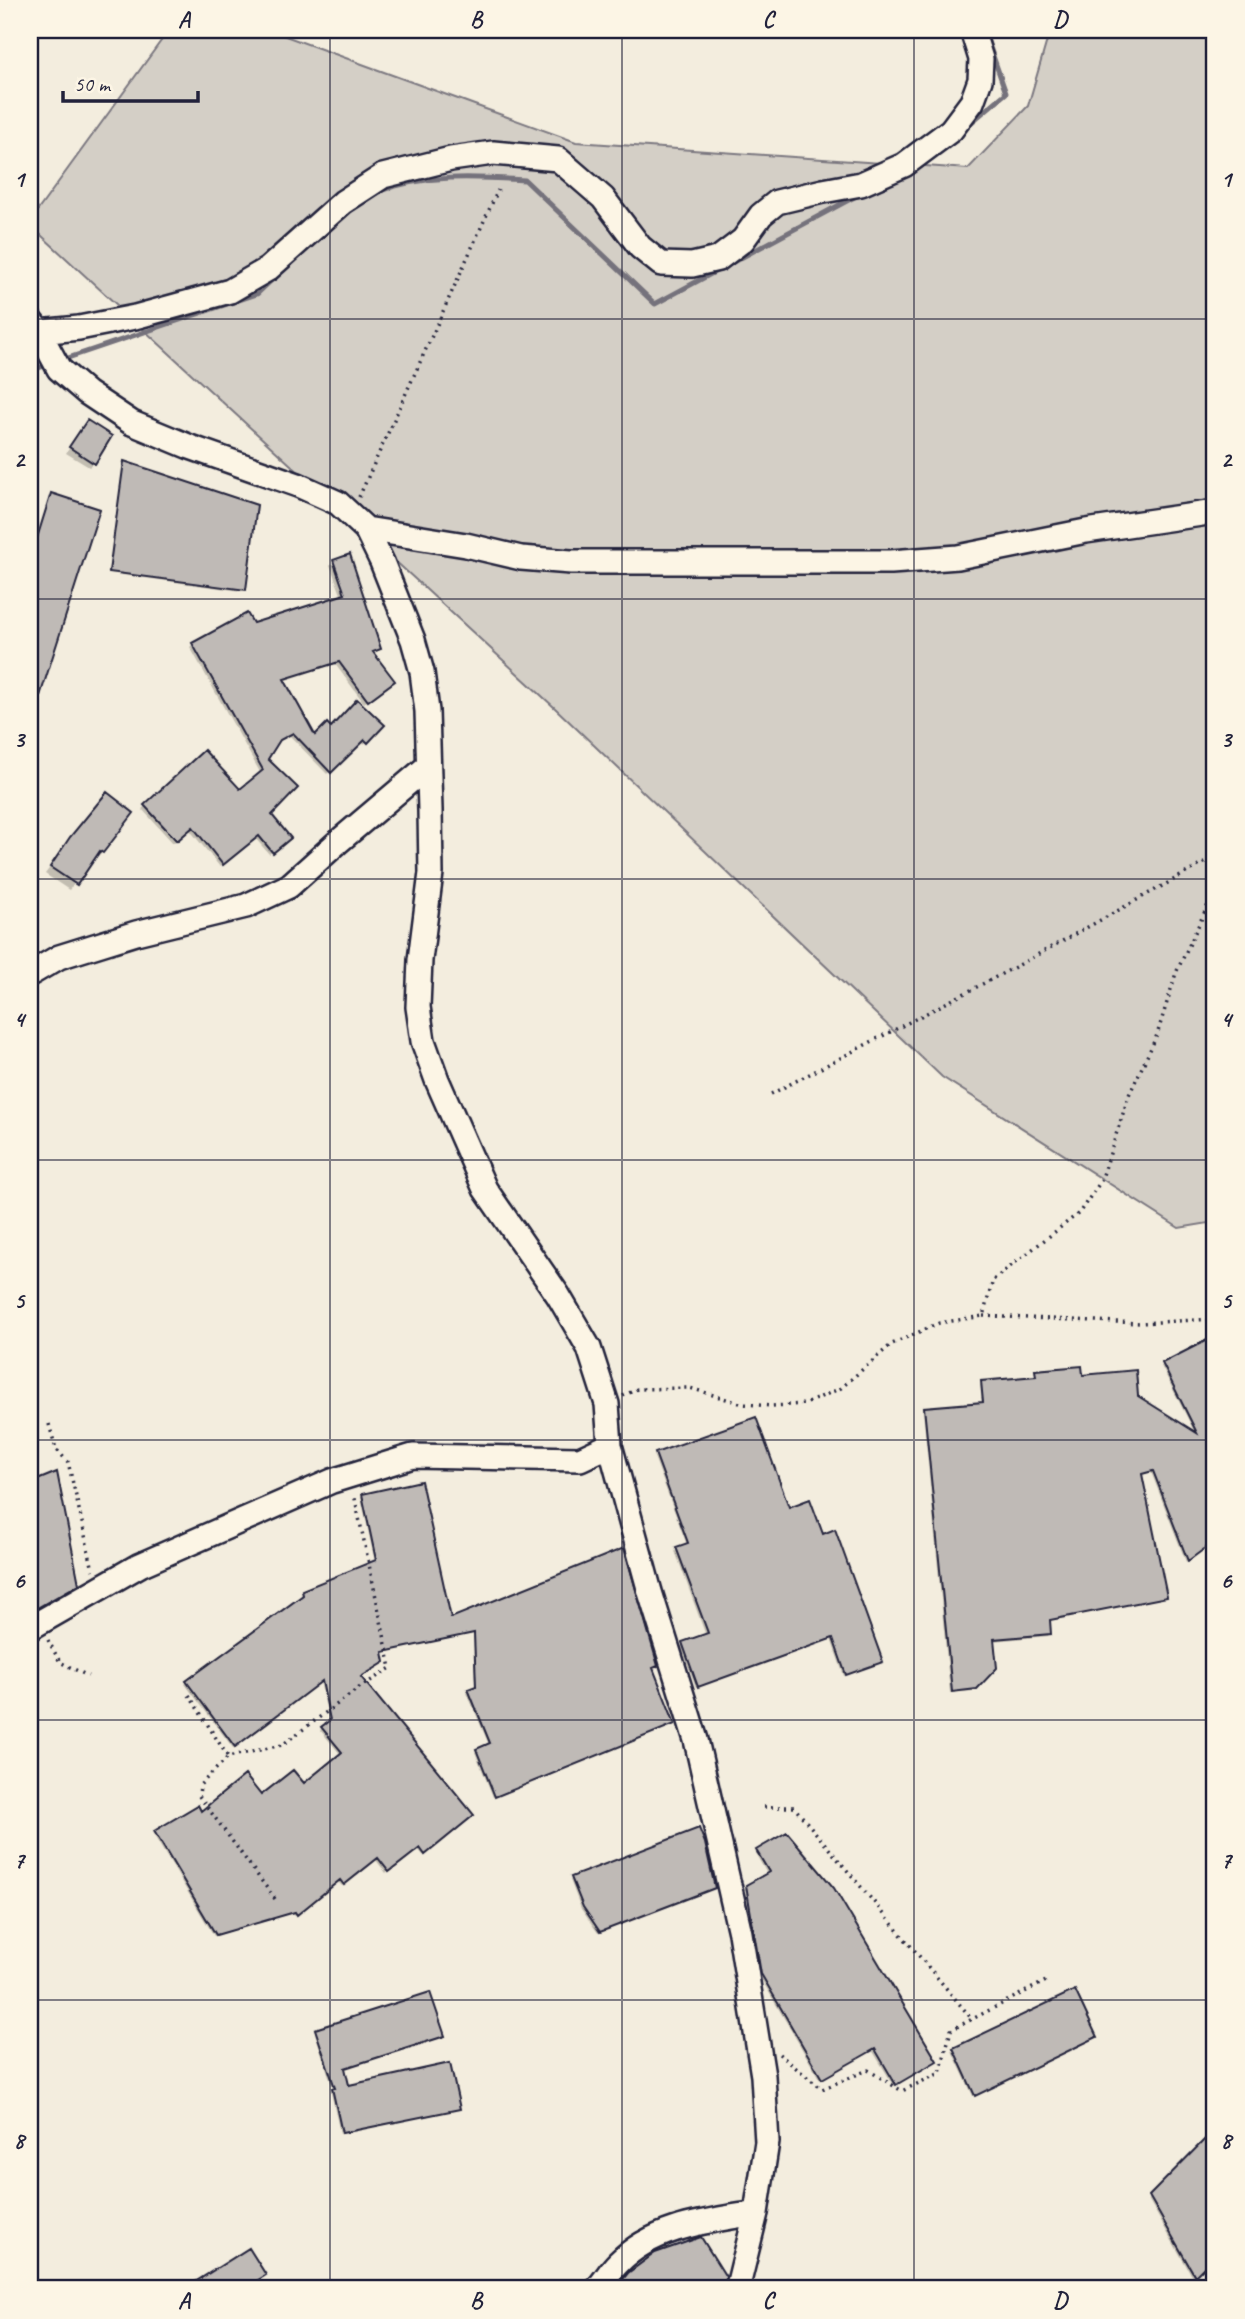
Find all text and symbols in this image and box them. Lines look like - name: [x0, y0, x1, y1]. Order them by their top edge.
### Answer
- text: A: [178, 5, 192, 34]
- text: B: [470, 5, 484, 34]
- text: C: [763, 5, 777, 34]
- text: D: [1053, 5, 1069, 34]
- scale bar: [63, 60, 198, 104]
- text: 50 m: [74, 71, 112, 97]
- text: 1: [14, 165, 27, 194]
- text: 1: [1221, 165, 1234, 194]
- text: 2: [14, 445, 27, 474]
- text: 2: [1221, 445, 1234, 474]
- text: 3: [14, 725, 27, 754]
- text: 3: [1221, 725, 1234, 754]
- text: 4: [14, 1005, 27, 1034]
- text: 4: [1221, 1005, 1234, 1034]
- text: 5: [14, 1286, 26, 1315]
- text: 5: [1221, 1286, 1233, 1315]
- text: 6: [14, 1566, 27, 1595]
- text: 6: [1221, 1566, 1234, 1595]
- text: 7: [14, 1846, 27, 1875]
- text: 7: [1221, 1846, 1234, 1875]
- text: 8: [14, 2126, 27, 2155]
- text: 8: [1221, 2126, 1234, 2155]
- text: A: [178, 2286, 192, 2315]
- text: B: [470, 2286, 484, 2315]
- text: C: [763, 2286, 777, 2315]
- text: D: [1053, 2286, 1069, 2315]

